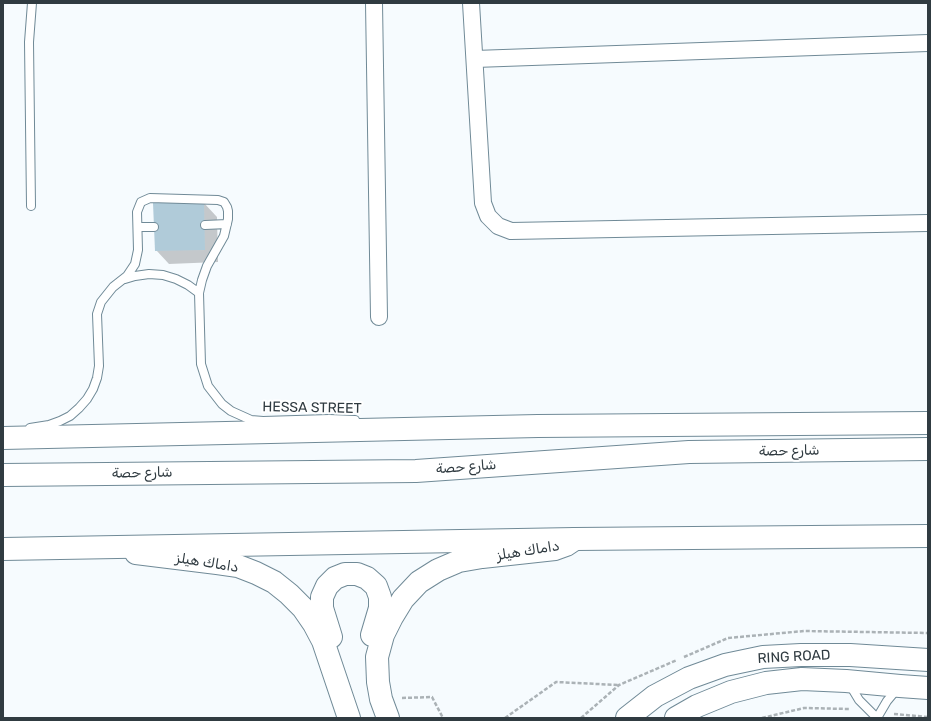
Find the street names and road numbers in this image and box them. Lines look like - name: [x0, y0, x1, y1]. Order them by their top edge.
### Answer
- street label: HESSA STREET: [262, 399, 362, 417]
- street label: شارع حصة: [758, 442, 820, 460]
- street label: شارع حصة: [435, 456, 497, 478]
- street label: شارع حصة: [111, 464, 173, 482]
- street label: داماك هيلز: [495, 538, 561, 564]
- street label: داماك هيلز: [174, 550, 240, 576]
- street label: RING ROAD: [757, 647, 831, 667]

